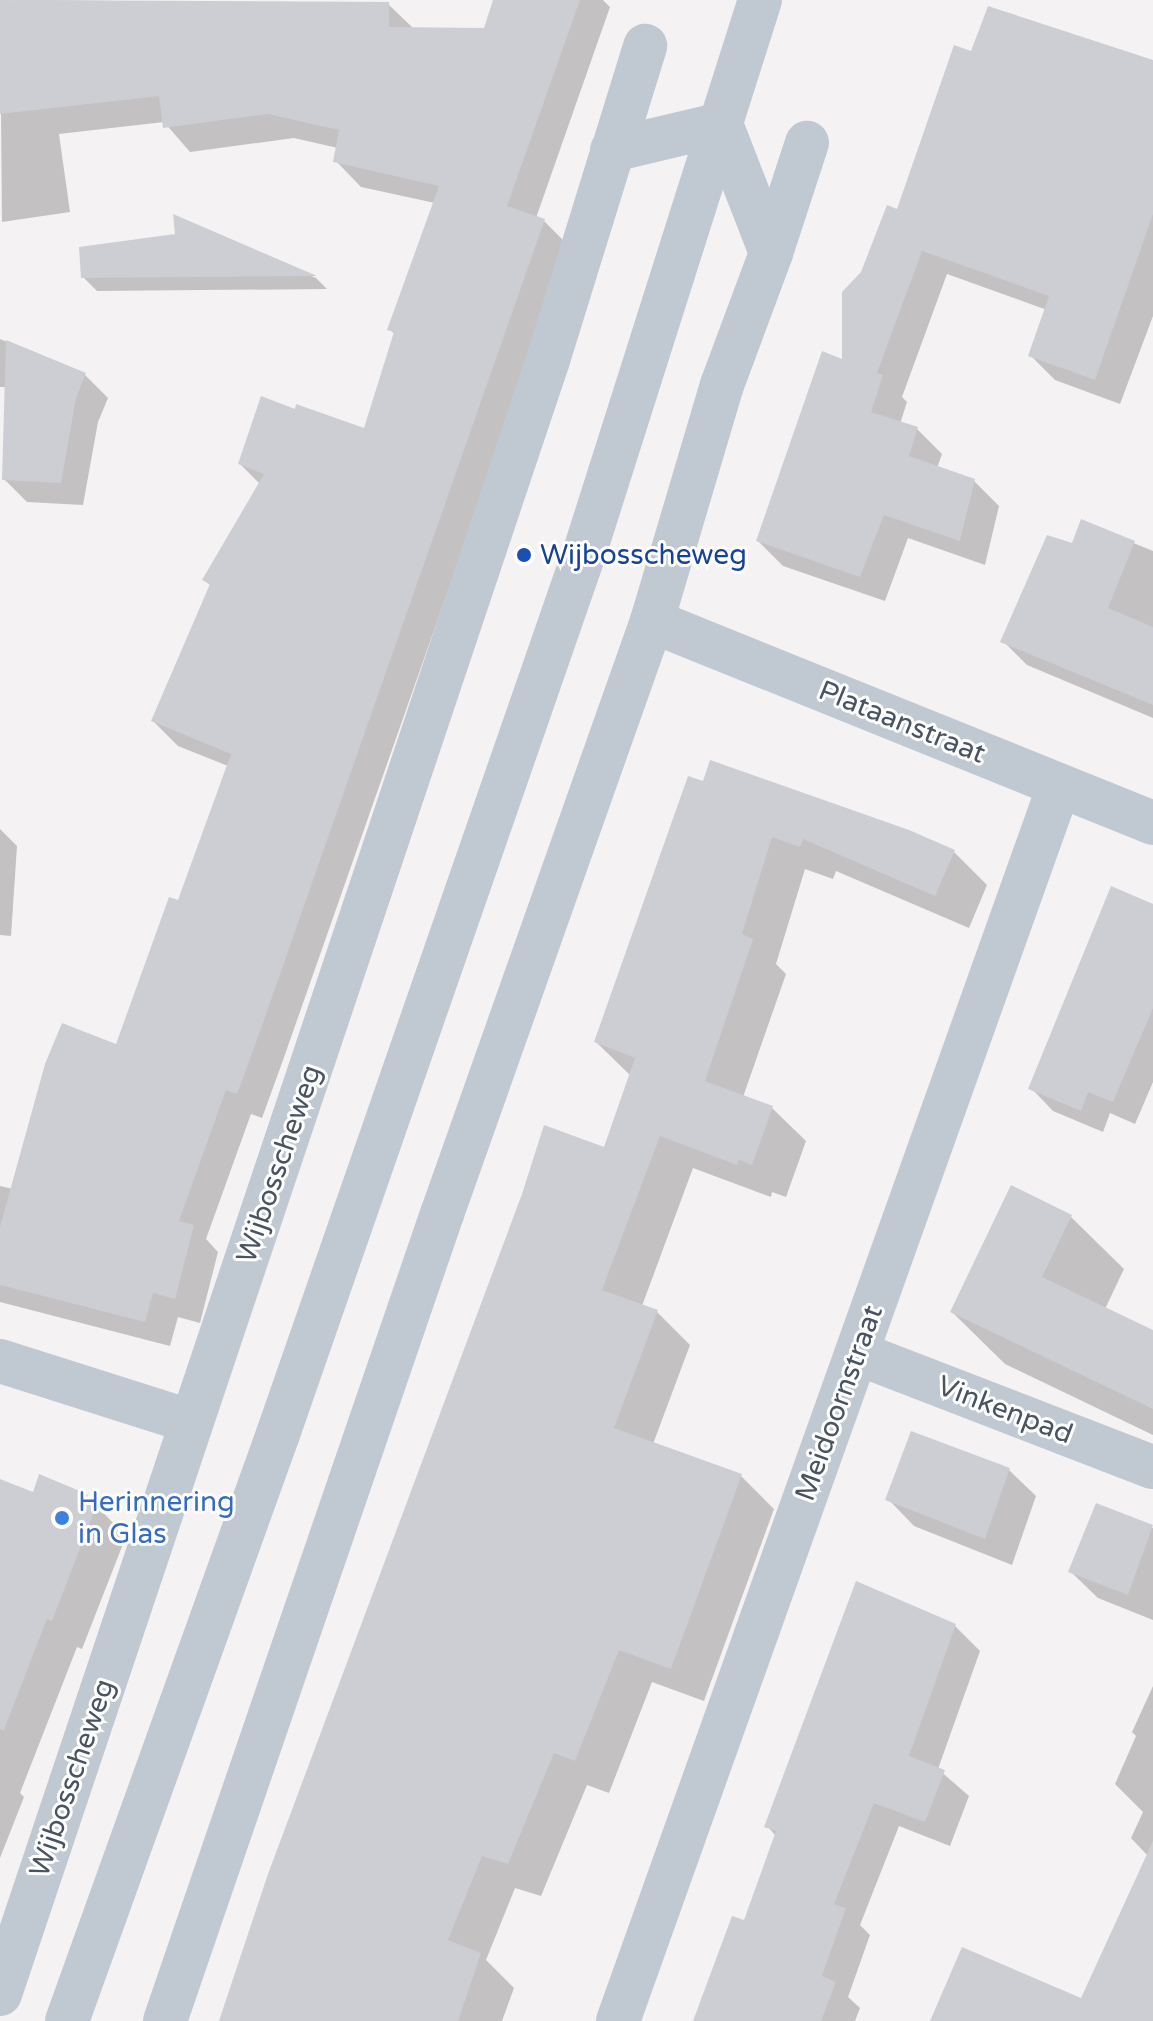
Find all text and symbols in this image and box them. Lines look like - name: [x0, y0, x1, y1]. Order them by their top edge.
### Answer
- place label: Wijbosscheweg: [540, 538, 747, 572]
- marker: Wijbosscheweg: [515, 546, 533, 564]
- street label: Plataanstraat: [814, 673, 990, 771]
- street label: Wijbosscheweg: [229, 1061, 329, 1267]
- street label: Meidoornstraat: [788, 1301, 890, 1505]
- street label: Vinkenpad: [933, 1369, 1077, 1451]
- place label: Herinnering in Glas: [78, 1485, 235, 1551]
- marker: Herinnering in Glas: [53, 1509, 71, 1527]
- street label: Wijbosscheweg: [22, 1675, 122, 1881]

